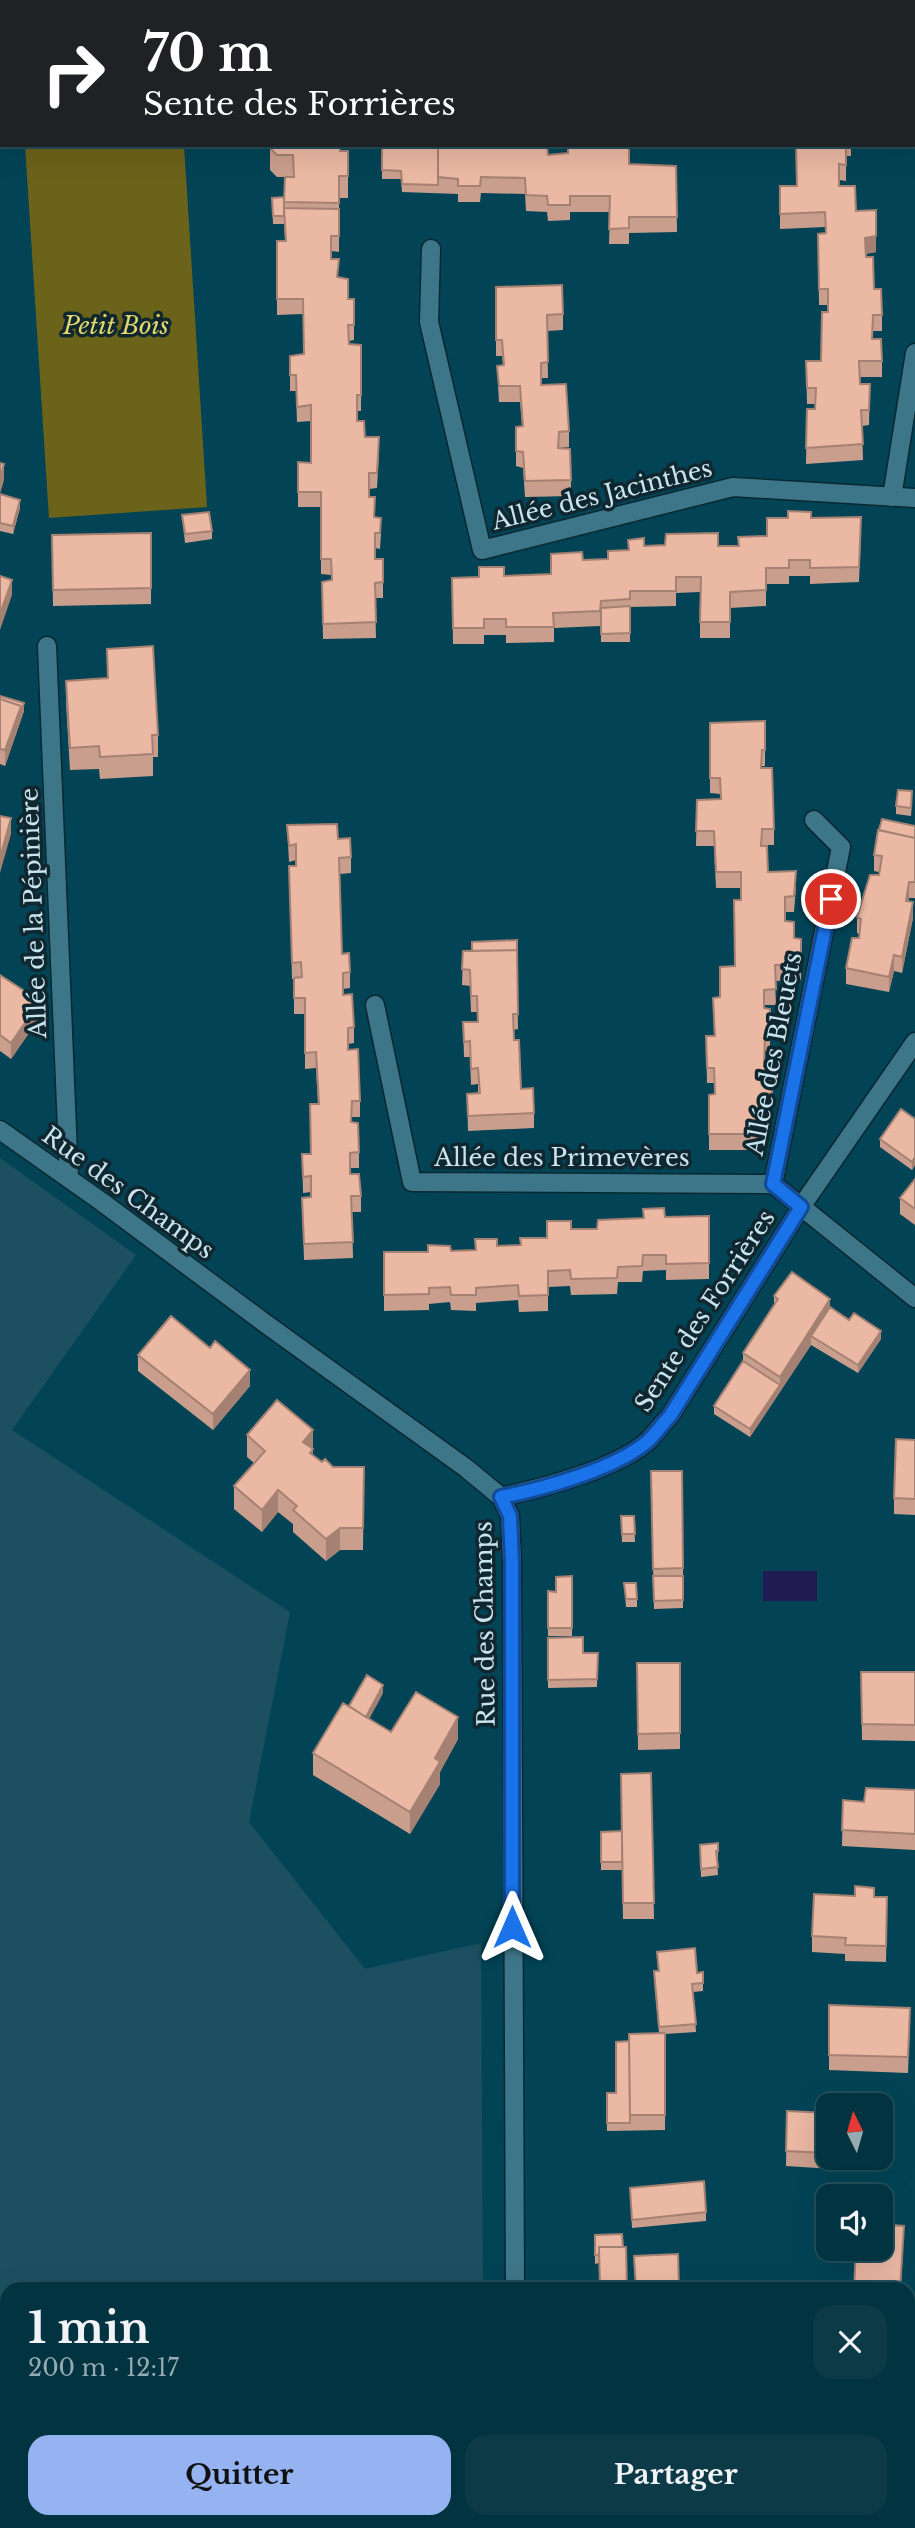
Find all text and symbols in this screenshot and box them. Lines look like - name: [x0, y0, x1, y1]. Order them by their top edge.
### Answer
- text: 70 m: [143, 23, 273, 84]
- icon: right: [28, 28, 119, 119]
- text: Sente des Forrières: [143, 84, 456, 124]
- park label: Petit Bois: [62, 311, 169, 340]
- street label: Allée des Jacinthes: [488, 453, 715, 536]
- street label: Allée de la Pépinière: [15, 787, 52, 1040]
- pin: [801, 869, 861, 929]
- icon: arrive: [812, 880, 850, 918]
- street label: Allée des Bleuets: [739, 950, 807, 1159]
- street label: Rue des Champs: [37, 1121, 220, 1265]
- street label: Allée des Primevères: [433, 1143, 690, 1172]
- street label: Sente des Forrières: [629, 1204, 781, 1417]
- street label: Rue des Champs: [468, 1521, 501, 1727]
- position arrow: [475, 1890, 549, 1964]
- north arrow: [816, 2093, 892, 2170]
- map controls: [816, 2093, 893, 2261]
- button: sound: [816, 2184, 893, 2261]
- text: 1 min: [28, 2302, 150, 2354]
- button: close: [813, 2305, 887, 2379]
- text: 200 m · 12:17: [28, 2354, 179, 2382]
- button: Quitter: [28, 2435, 451, 2515]
- button: Partager: [465, 2435, 887, 2515]

